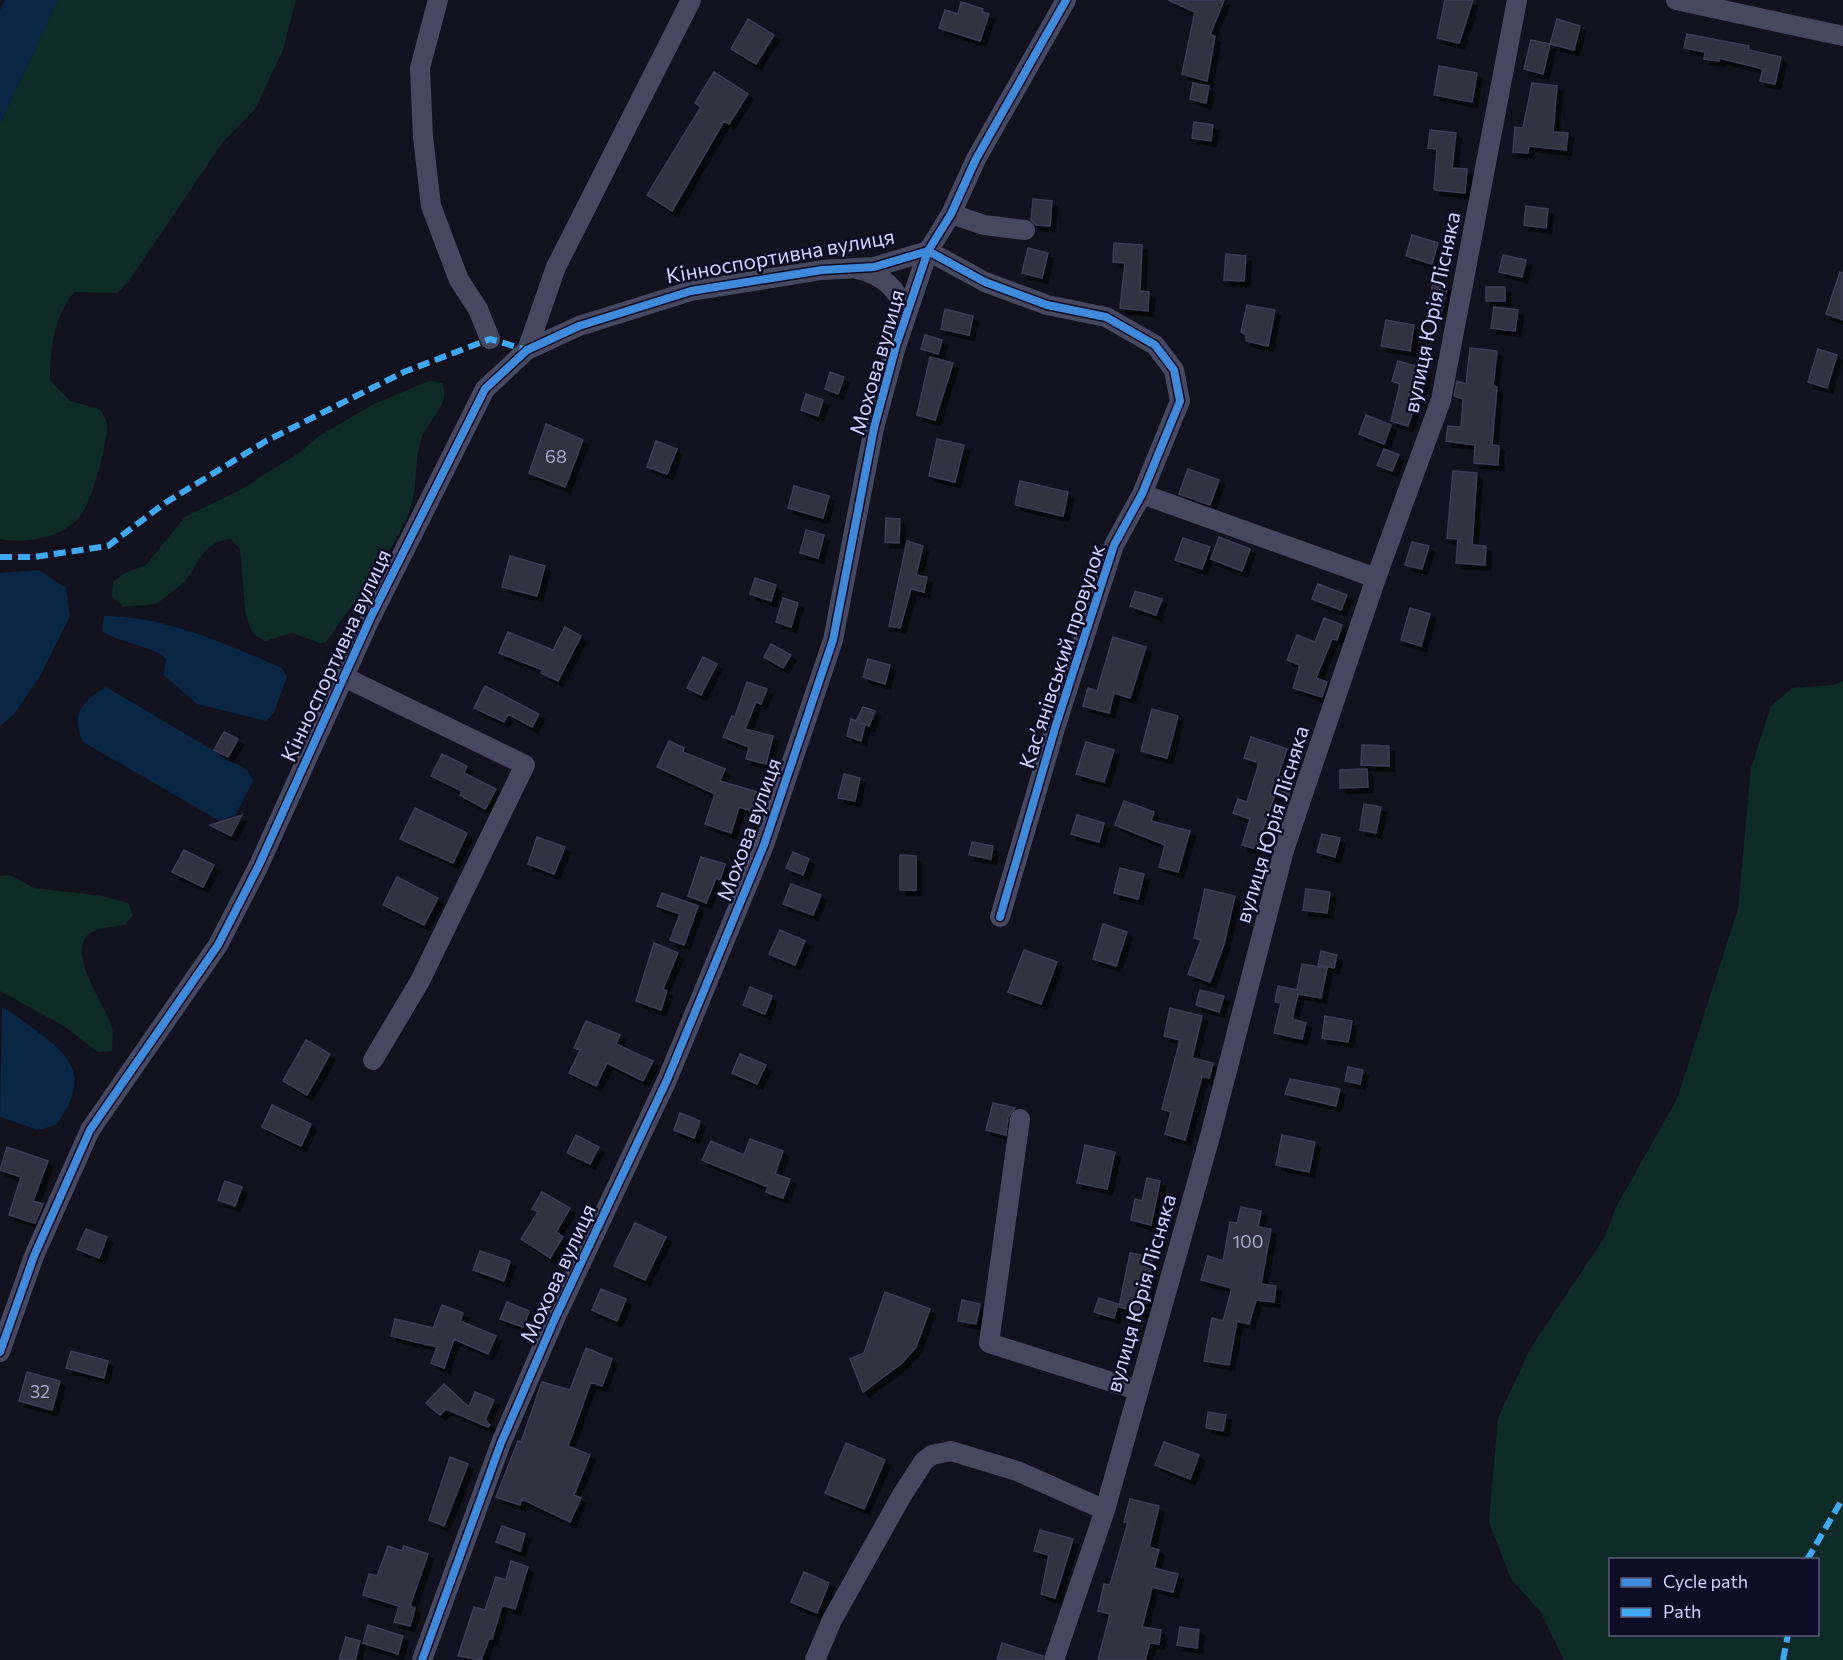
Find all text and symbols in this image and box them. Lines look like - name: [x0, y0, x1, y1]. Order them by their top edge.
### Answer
- street label: вулиця Юрія Лісняка: [1397, 209, 1465, 415]
- street label: Кінноспортивна вулиця: [664, 223, 896, 287]
- street label: Мохова вулиця: [843, 286, 909, 438]
- house number: 68: [545, 445, 567, 467]
- street label: Касʼянівський провулок: [1013, 541, 1109, 771]
- street label: Кінноспортивна вулиця: [275, 545, 395, 765]
- street label: вулиця Юрія Лісняка: [1229, 722, 1313, 926]
- street label: Мохова вулиця: [711, 754, 785, 904]
- street label: вулиця Юрія Лісняка: [1100, 1191, 1180, 1395]
- street label: Мохова вулиця: [514, 1200, 600, 1346]
- house number: 100: [1232, 1230, 1264, 1252]
- house number: 32: [30, 1380, 50, 1402]
- legend: [1609, 1558, 1819, 1636]
- text: Cycle path: [1663, 1570, 1748, 1592]
- text: Path: [1663, 1600, 1701, 1622]

